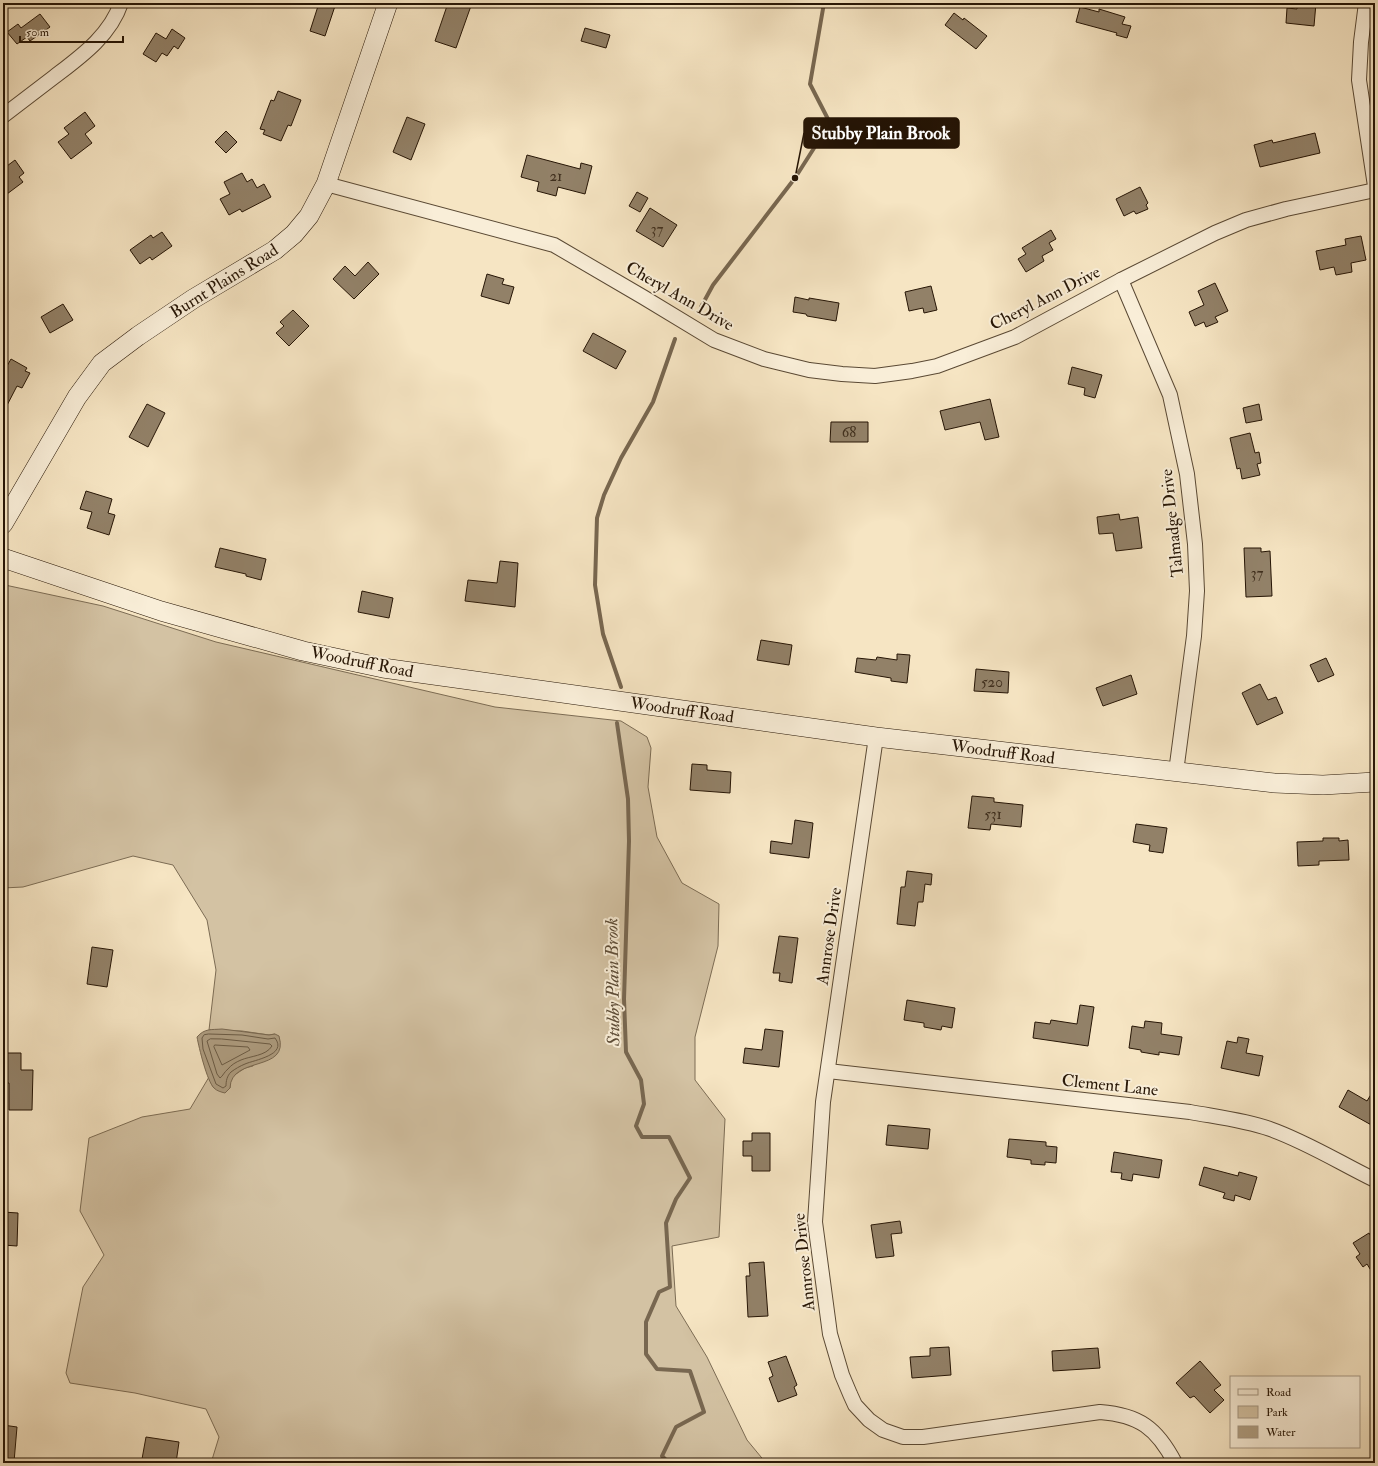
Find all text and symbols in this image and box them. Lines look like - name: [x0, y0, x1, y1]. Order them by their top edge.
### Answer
- scale bar: [20, 18, 123, 44]
- text: 50 m: [26, 25, 50, 40]
- callout: Stubby Plain Brook: [804, 118, 959, 148]
- text: Stubby Plain Brook: [811, 122, 951, 145]
- house number: 21: [550, 167, 562, 186]
- house number: 37: [651, 220, 663, 239]
- street label: Burnt Plains Road: [166, 239, 282, 323]
- street label: Cheryl Ann Drive: [622, 257, 738, 336]
- street label: Cheryl Ann Drive: [986, 261, 1104, 336]
- house number: 68: [842, 423, 856, 442]
- street label: Talmadge Drive: [1156, 468, 1188, 578]
- house number: 37: [1251, 564, 1263, 583]
- street label: Woodruff Road: [308, 642, 416, 682]
- house number: 520: [981, 673, 1003, 692]
- street label: Woodruff Road: [628, 692, 736, 728]
- street label: Woodruff Road: [949, 735, 1057, 769]
- house number: 531: [984, 805, 1002, 824]
- street label: Annrose Drive: [812, 886, 846, 987]
- water label: Stubby Plain Brook: [600, 918, 626, 1047]
- street label: Clement Lane: [1061, 1069, 1159, 1101]
- street label: Annrose Drive: [788, 1212, 820, 1313]
- legend: [1230, 1376, 1360, 1448]
- text: Road: [1266, 1385, 1291, 1400]
- text: Park: [1266, 1405, 1288, 1420]
- text: Water: [1265, 1425, 1296, 1440]

